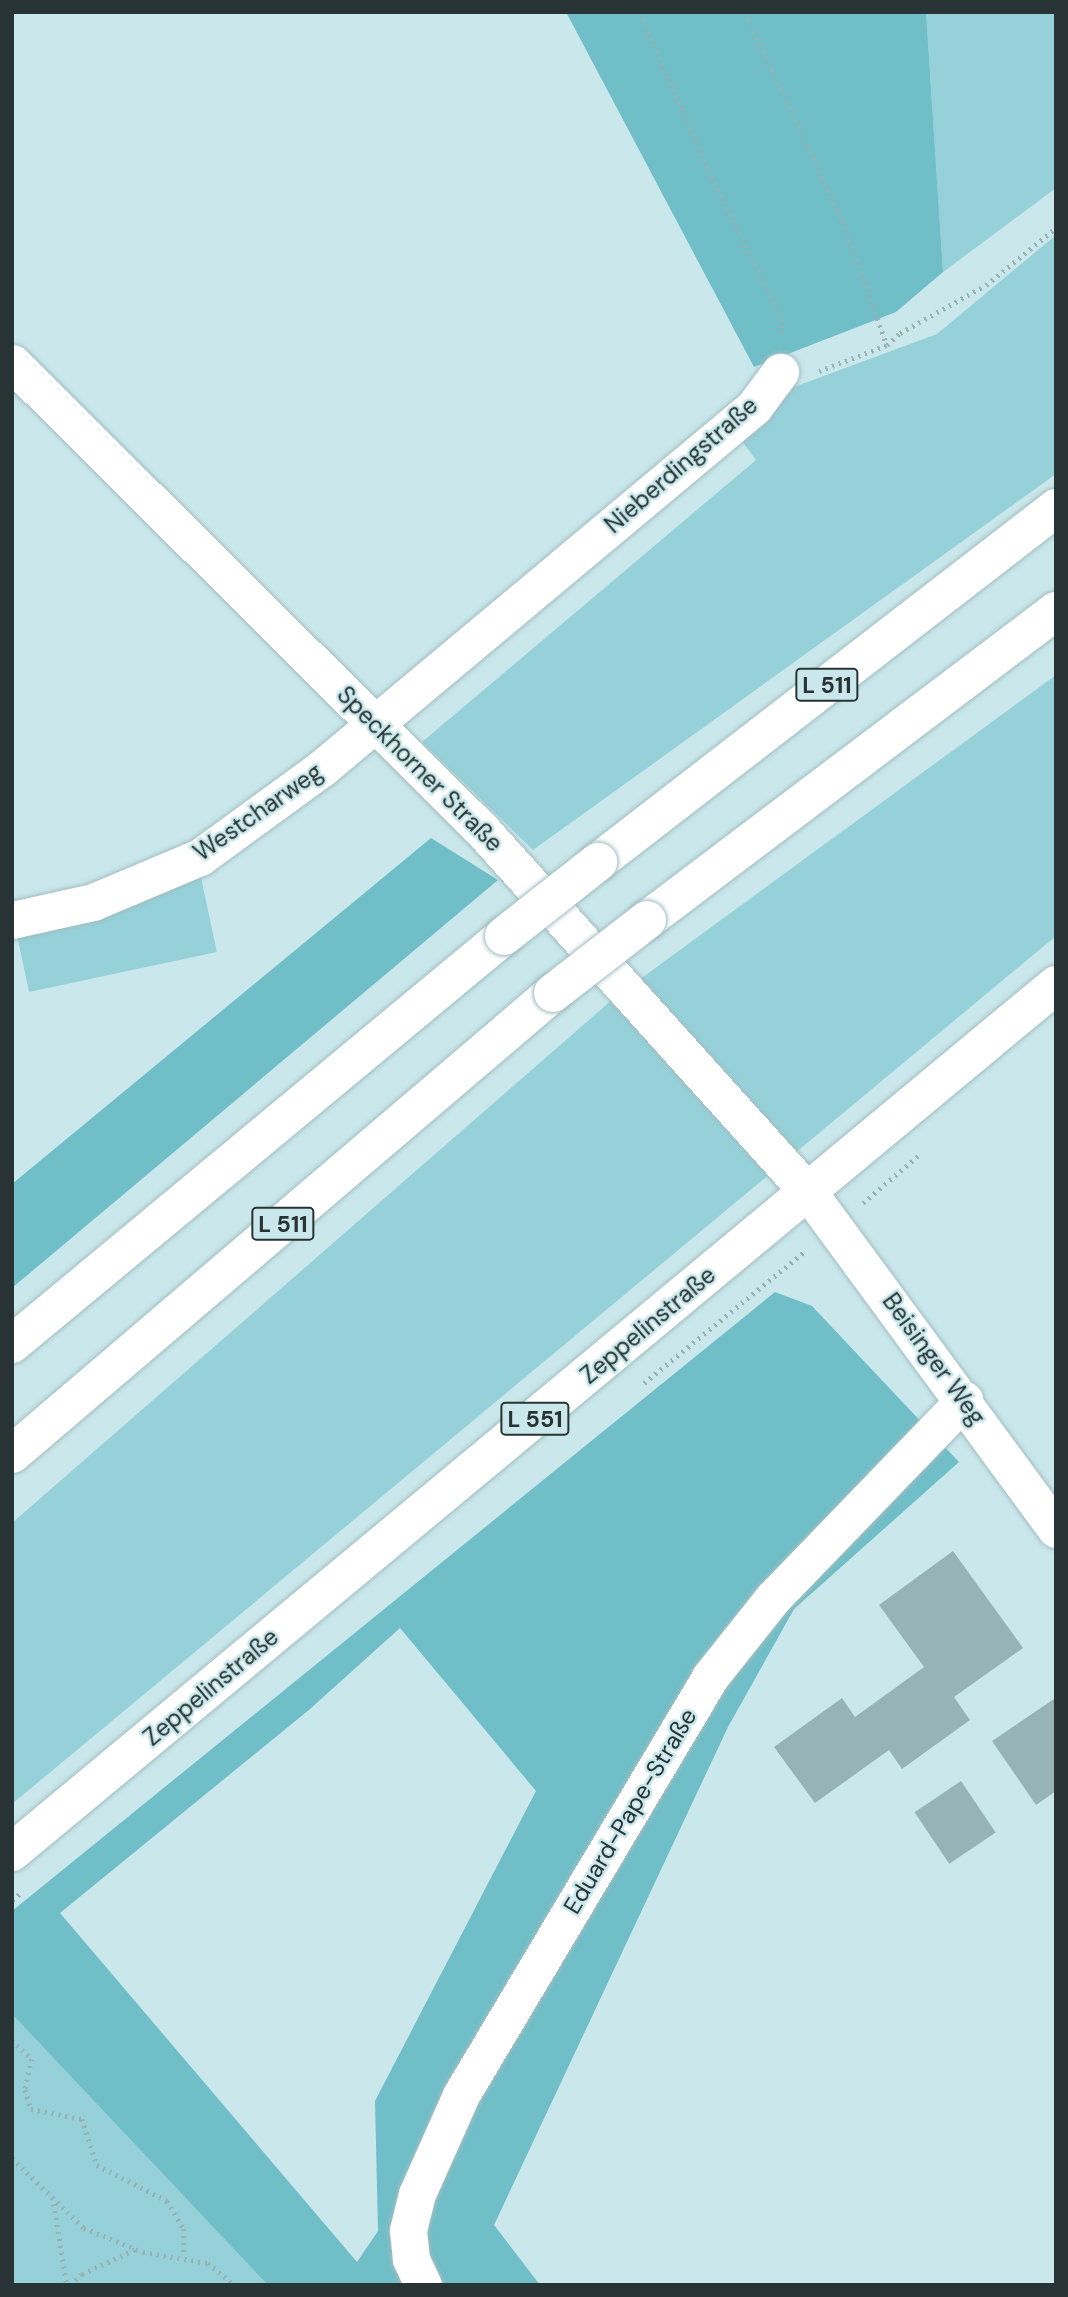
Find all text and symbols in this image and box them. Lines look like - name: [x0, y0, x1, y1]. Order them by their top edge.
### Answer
- street label: Nieberdingstraße: [599, 391, 763, 539]
- road number: L 511: [794, 666, 860, 705]
- street label: Speckhorner Straße: [331, 680, 509, 858]
- street label: Westcharweg: [188, 757, 328, 867]
- road number: L 511: [250, 1204, 316, 1244]
- street label: Zeppelinstraße: [575, 1260, 721, 1390]
- street label: Beisinger Weg: [876, 1287, 992, 1431]
- road number: L 551: [500, 1400, 570, 1438]
- street label: Zeppelinstraße: [138, 1622, 284, 1752]
- street label: Eduard-Pape-Straße: [557, 1703, 703, 1919]

